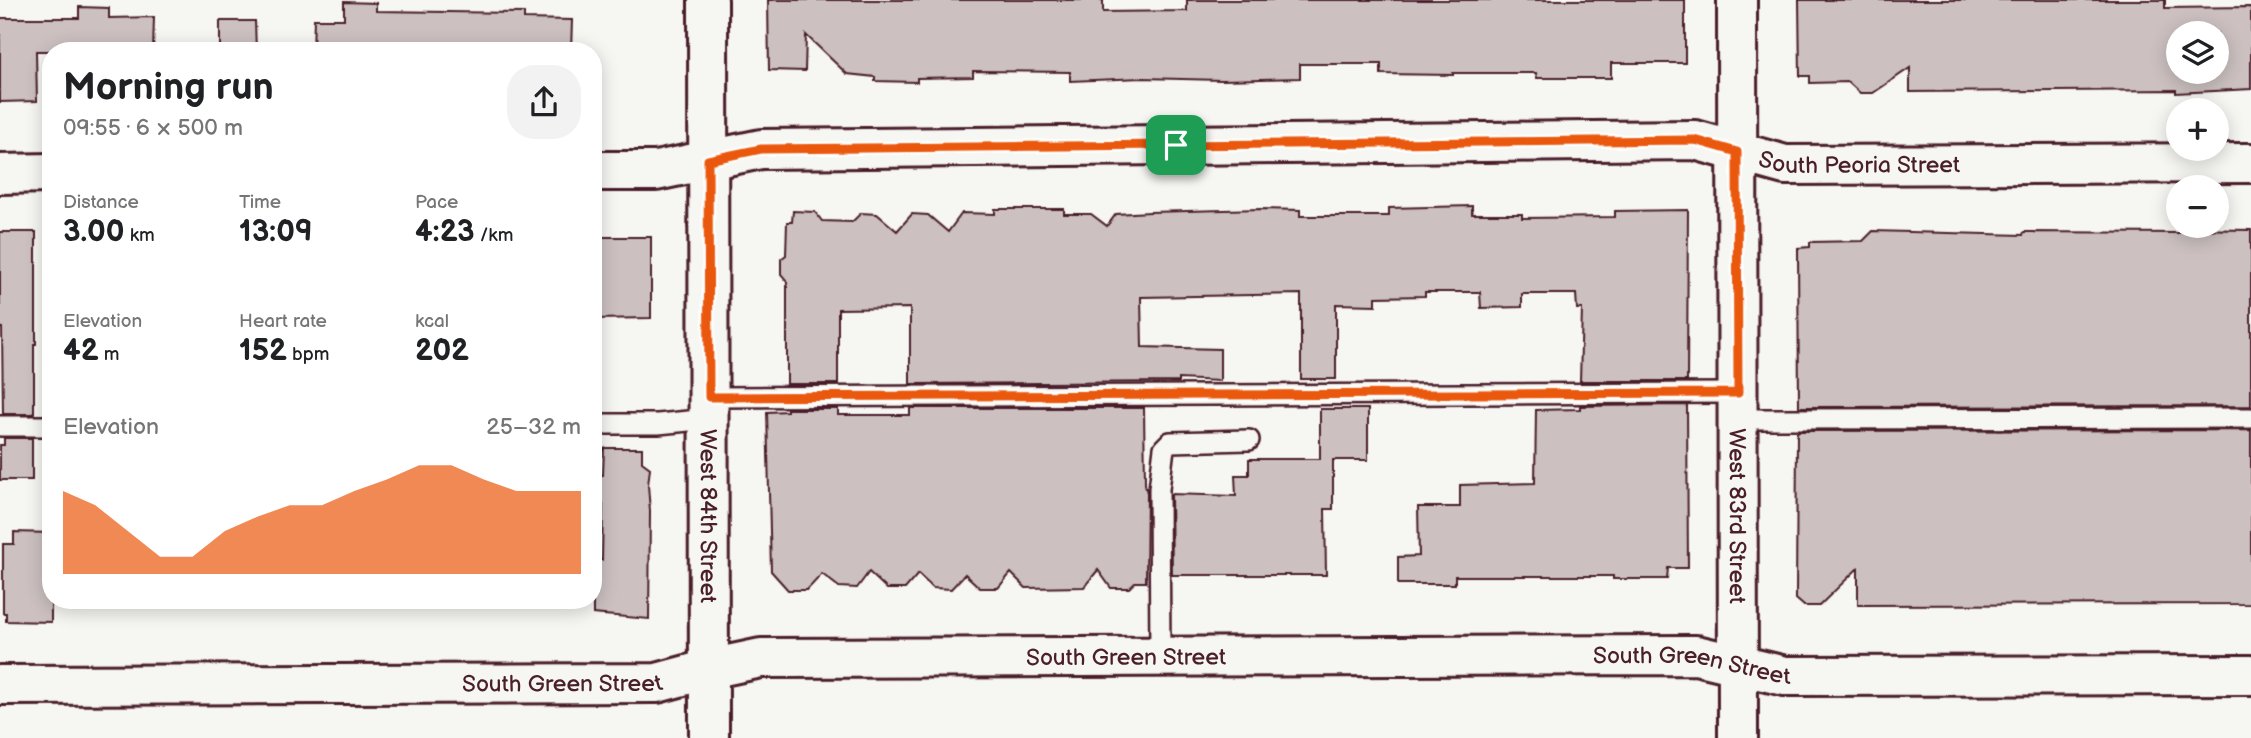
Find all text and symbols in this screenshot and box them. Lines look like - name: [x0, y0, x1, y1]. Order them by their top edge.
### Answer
- map controls: [2166, 21, 2229, 238]
- button: layers: [2166, 21, 2229, 84]
- text: Morning run: [63, 65, 274, 110]
- button: share: [507, 65, 581, 139]
- button: +: [2166, 98, 2229, 161]
- text: 09:55 · 6 × 500 m: [63, 114, 243, 142]
- pin: [1146, 115, 1206, 175]
- icon: arrive: [1157, 126, 1195, 164]
- street label: South Peoria Street: [1755, 145, 1960, 180]
- button: −: [2166, 175, 2229, 238]
- text: Distance: [63, 191, 139, 214]
- text: Time: [239, 191, 281, 214]
- text: Pace: [415, 191, 458, 214]
- text: 3.00: [63, 214, 125, 250]
- text: 13:09: [239, 214, 313, 250]
- text: 4:23: [415, 214, 475, 250]
- text: km: [125, 224, 155, 247]
- text: /km: [475, 224, 513, 247]
- text: Elevation: [63, 310, 142, 333]
- text: Heart rate: [239, 310, 327, 333]
- text: kcal: [415, 310, 449, 333]
- text: 42: [63, 333, 99, 369]
- text: 152: [239, 333, 287, 369]
- text: 202: [415, 333, 469, 369]
- text: m: [99, 343, 119, 366]
- text: bpm: [287, 343, 329, 366]
- text: Elevation: [63, 413, 159, 441]
- text: 25–32 m: [486, 413, 581, 441]
- street label: West 83rd Street: [1723, 428, 1751, 604]
- street label: West 84th Street: [694, 429, 722, 603]
- street label: South Green Street: [1593, 642, 1791, 691]
- street label: South Green Street: [1026, 644, 1226, 672]
- street label: South Green Street: [462, 669, 666, 699]

